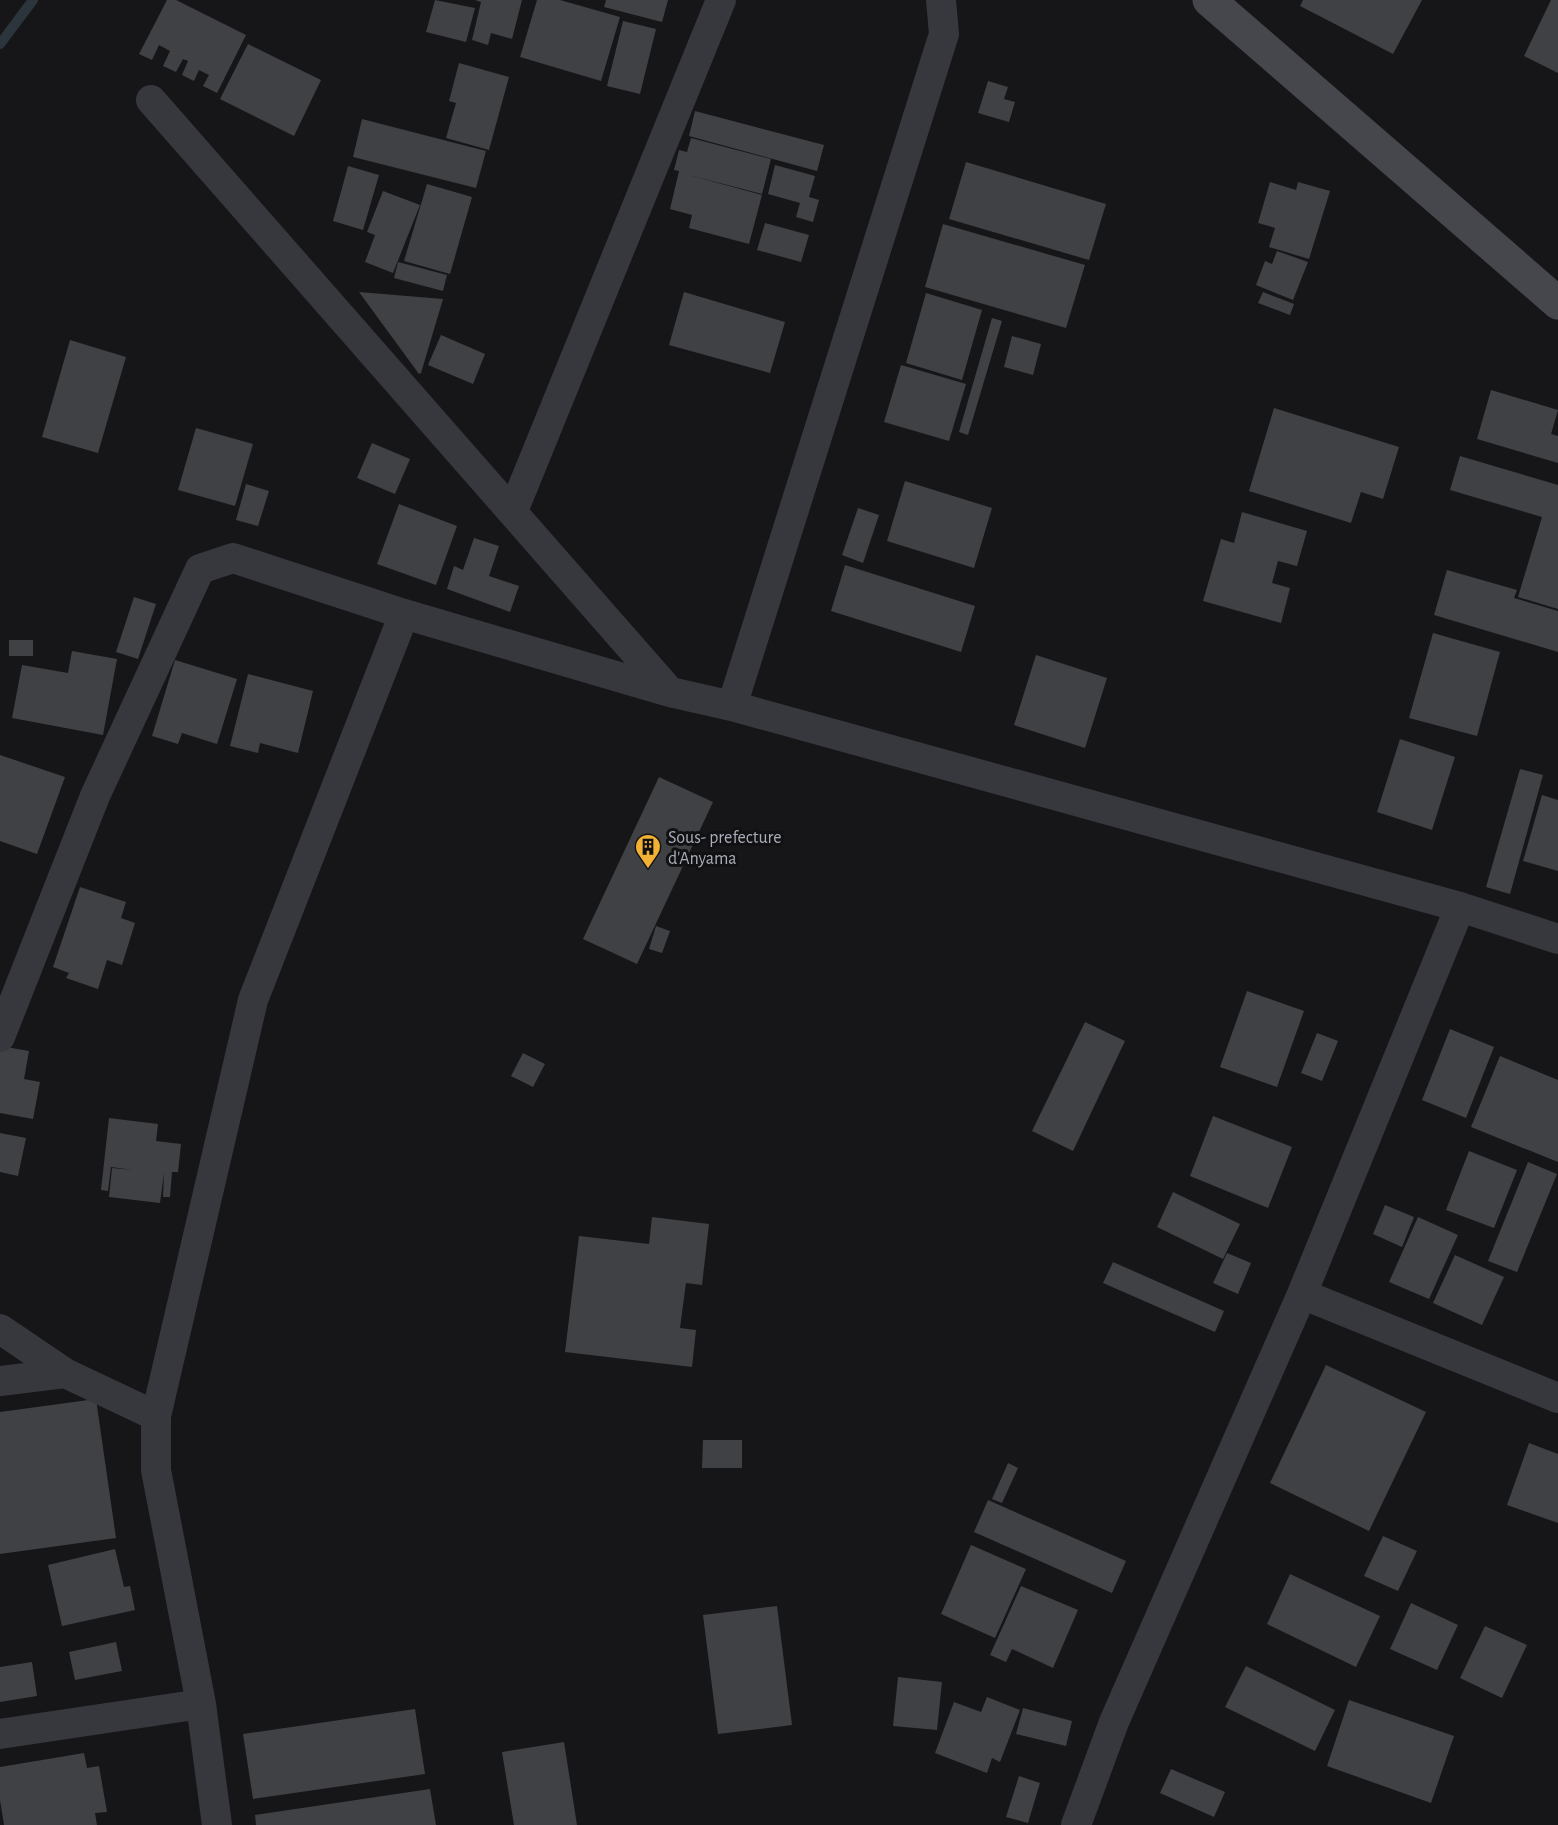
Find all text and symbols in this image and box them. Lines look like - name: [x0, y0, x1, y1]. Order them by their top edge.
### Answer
- place label: Sous- prefecture d'Anyama: [668, 829, 782, 868]
- building icon: Sous- prefecture d'Anyama: [633, 832, 663, 870]

